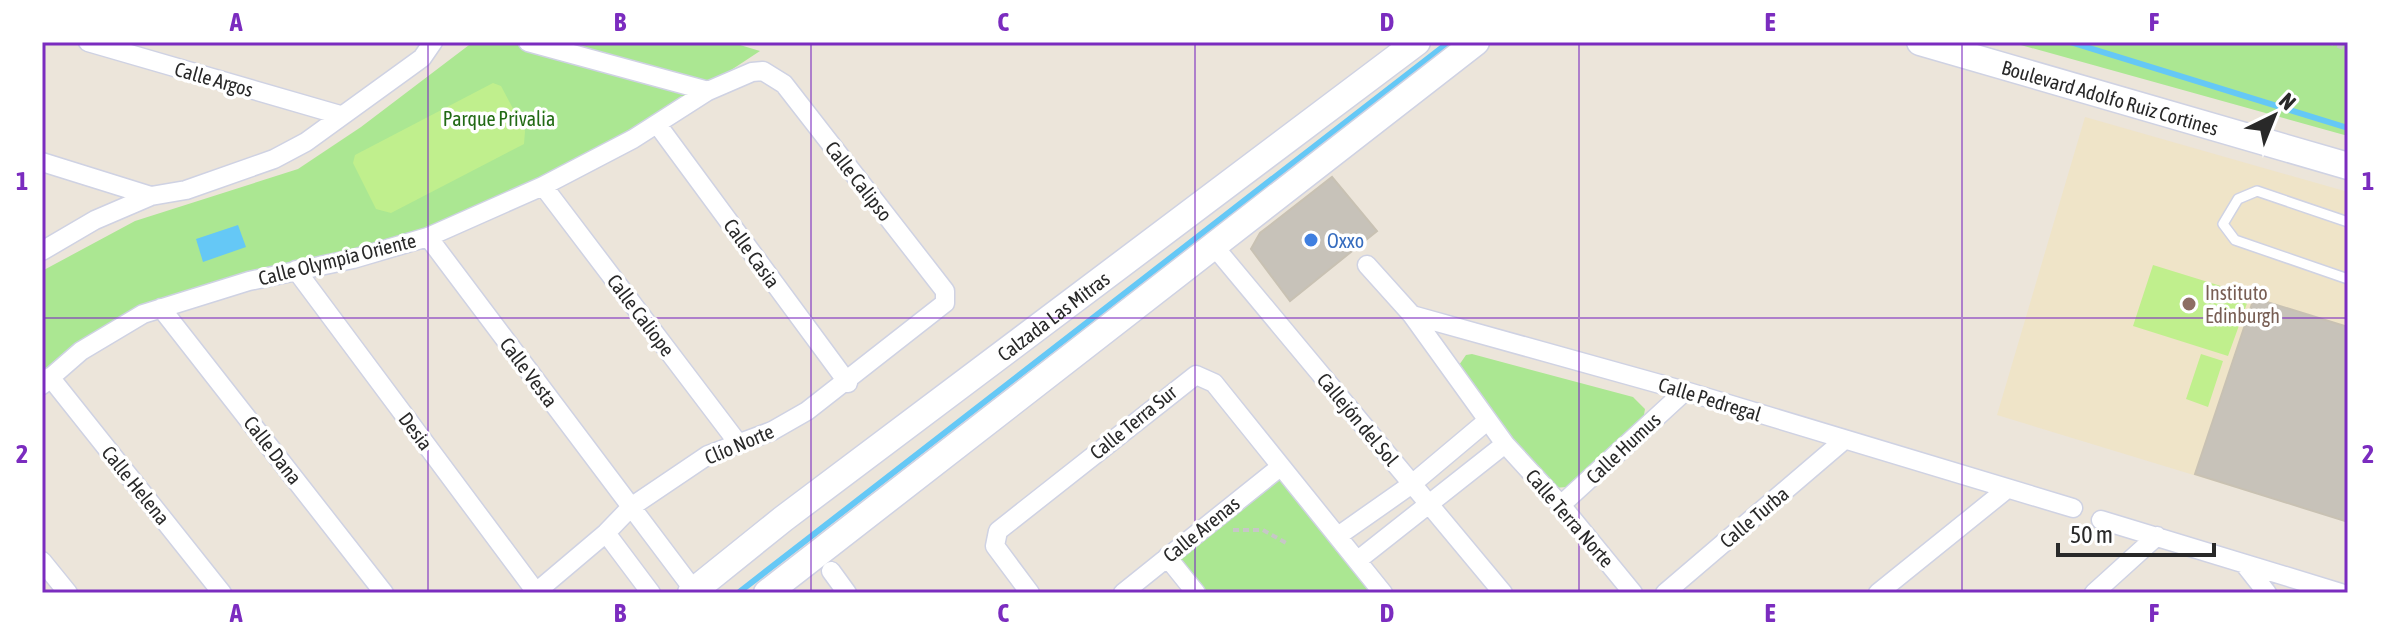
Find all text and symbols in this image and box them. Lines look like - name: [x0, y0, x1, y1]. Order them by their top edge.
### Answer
- text: A: [229, 7, 243, 37]
- text: B: [614, 7, 627, 37]
- text: C: [997, 7, 1009, 37]
- text: D: [1380, 7, 1394, 37]
- text: E: [1764, 7, 1776, 37]
- text: F: [2149, 7, 2160, 37]
- street label: Boulevard Adolfo Ruiz Cortines: [1999, 55, 2221, 139]
- street label: Calle Argos: [172, 57, 256, 101]
- north arrow: [2234, 76, 2314, 156]
- text: N: [2274, 87, 2301, 115]
- park label: Parque Privalia: [443, 107, 555, 130]
- street label: Calle Calipso: [821, 137, 897, 225]
- text: 1: [16, 166, 28, 196]
- text: 1: [2362, 166, 2374, 196]
- street label: Calle Casia: [719, 214, 785, 292]
- street label: Calle Olympia Oriente: [256, 228, 418, 290]
- place label: Oxxo: [1327, 229, 1364, 252]
- marker: Oxxo: [1302, 231, 1320, 249]
- street label: Calzada Las Mitras: [992, 266, 1114, 365]
- street label: Calle Caliope: [603, 269, 679, 361]
- place label: Instituto Edinburgh: [2205, 281, 2280, 327]
- marker: Instituto Edinburgh: [2180, 295, 2198, 313]
- street label: Calle Vesta: [495, 333, 563, 411]
- street label: Callejón del Sol: [1313, 368, 1404, 471]
- street label: Calle Pedregal: [1656, 372, 1765, 426]
- street label: Calle Terra Sur: [1085, 379, 1182, 464]
- street label: Desia: [394, 408, 438, 454]
- street label: Calle Humus: [1581, 408, 1665, 488]
- street label: Calle Dana: [239, 411, 307, 489]
- street label: Clío Norte: [701, 419, 777, 469]
- text: 2: [16, 439, 28, 469]
- text: 2: [2362, 439, 2374, 469]
- street label: Calle Helena: [97, 441, 175, 529]
- street label: Calle Terra Norte: [1521, 464, 1619, 572]
- street label: Calle Turba: [1715, 482, 1793, 552]
- street label: Calle Arenas: [1158, 491, 1244, 567]
- scale bar: [2058, 507, 2214, 557]
- text: 50 m: [2070, 521, 2113, 548]
- text: A: [229, 598, 243, 628]
- text: B: [614, 598, 627, 628]
- text: C: [997, 598, 1009, 628]
- text: D: [1380, 598, 1394, 628]
- text: E: [1764, 598, 1776, 628]
- text: F: [2149, 598, 2160, 628]

